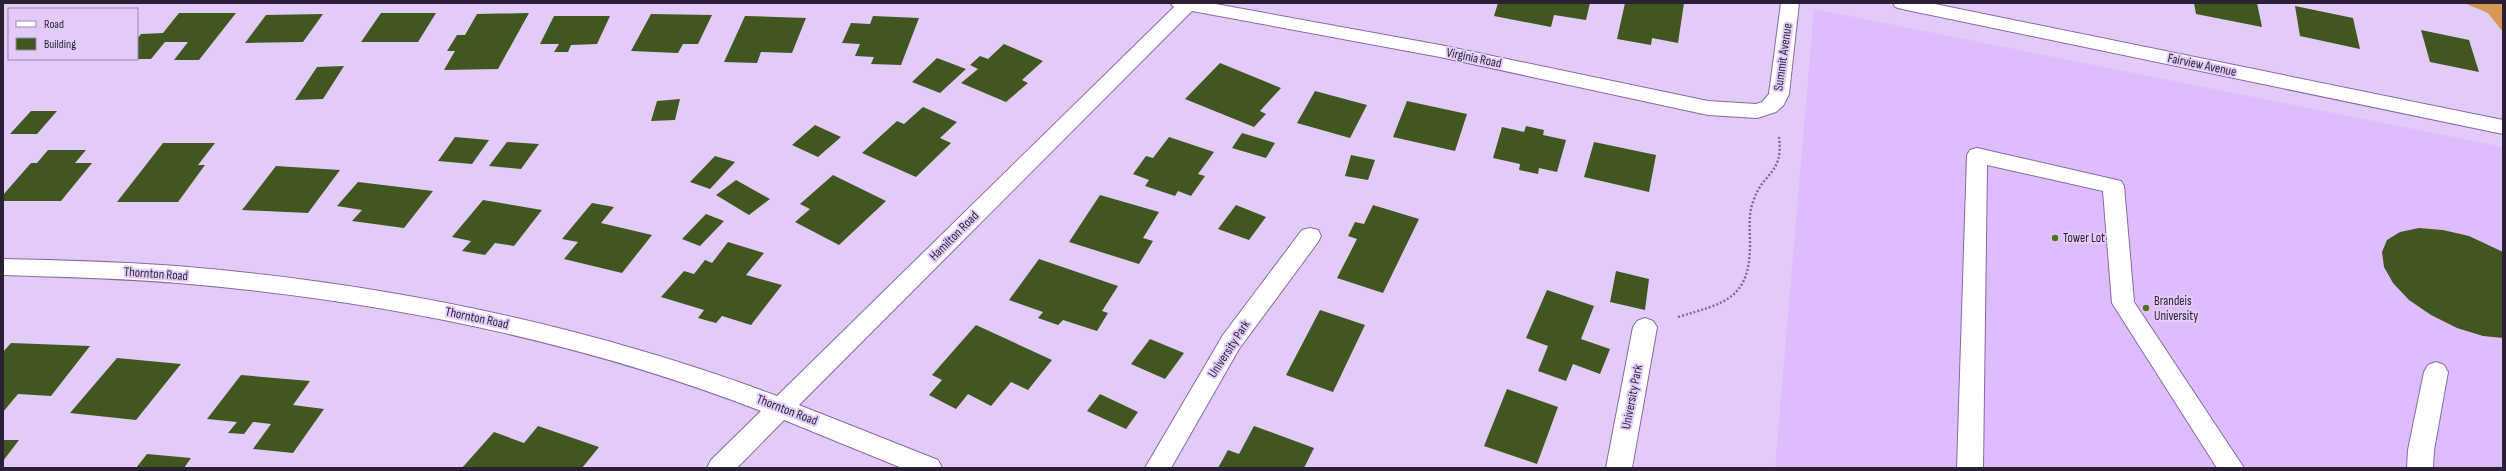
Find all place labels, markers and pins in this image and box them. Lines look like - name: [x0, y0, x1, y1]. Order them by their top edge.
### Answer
- place label: Tower Lot: [2063, 230, 2105, 246]
- marker: Tower Lot: [2050, 233, 2060, 243]
- place label: Brandeis University: [2154, 293, 2198, 324]
- marker: Brandeis University: [2141, 303, 2151, 313]

